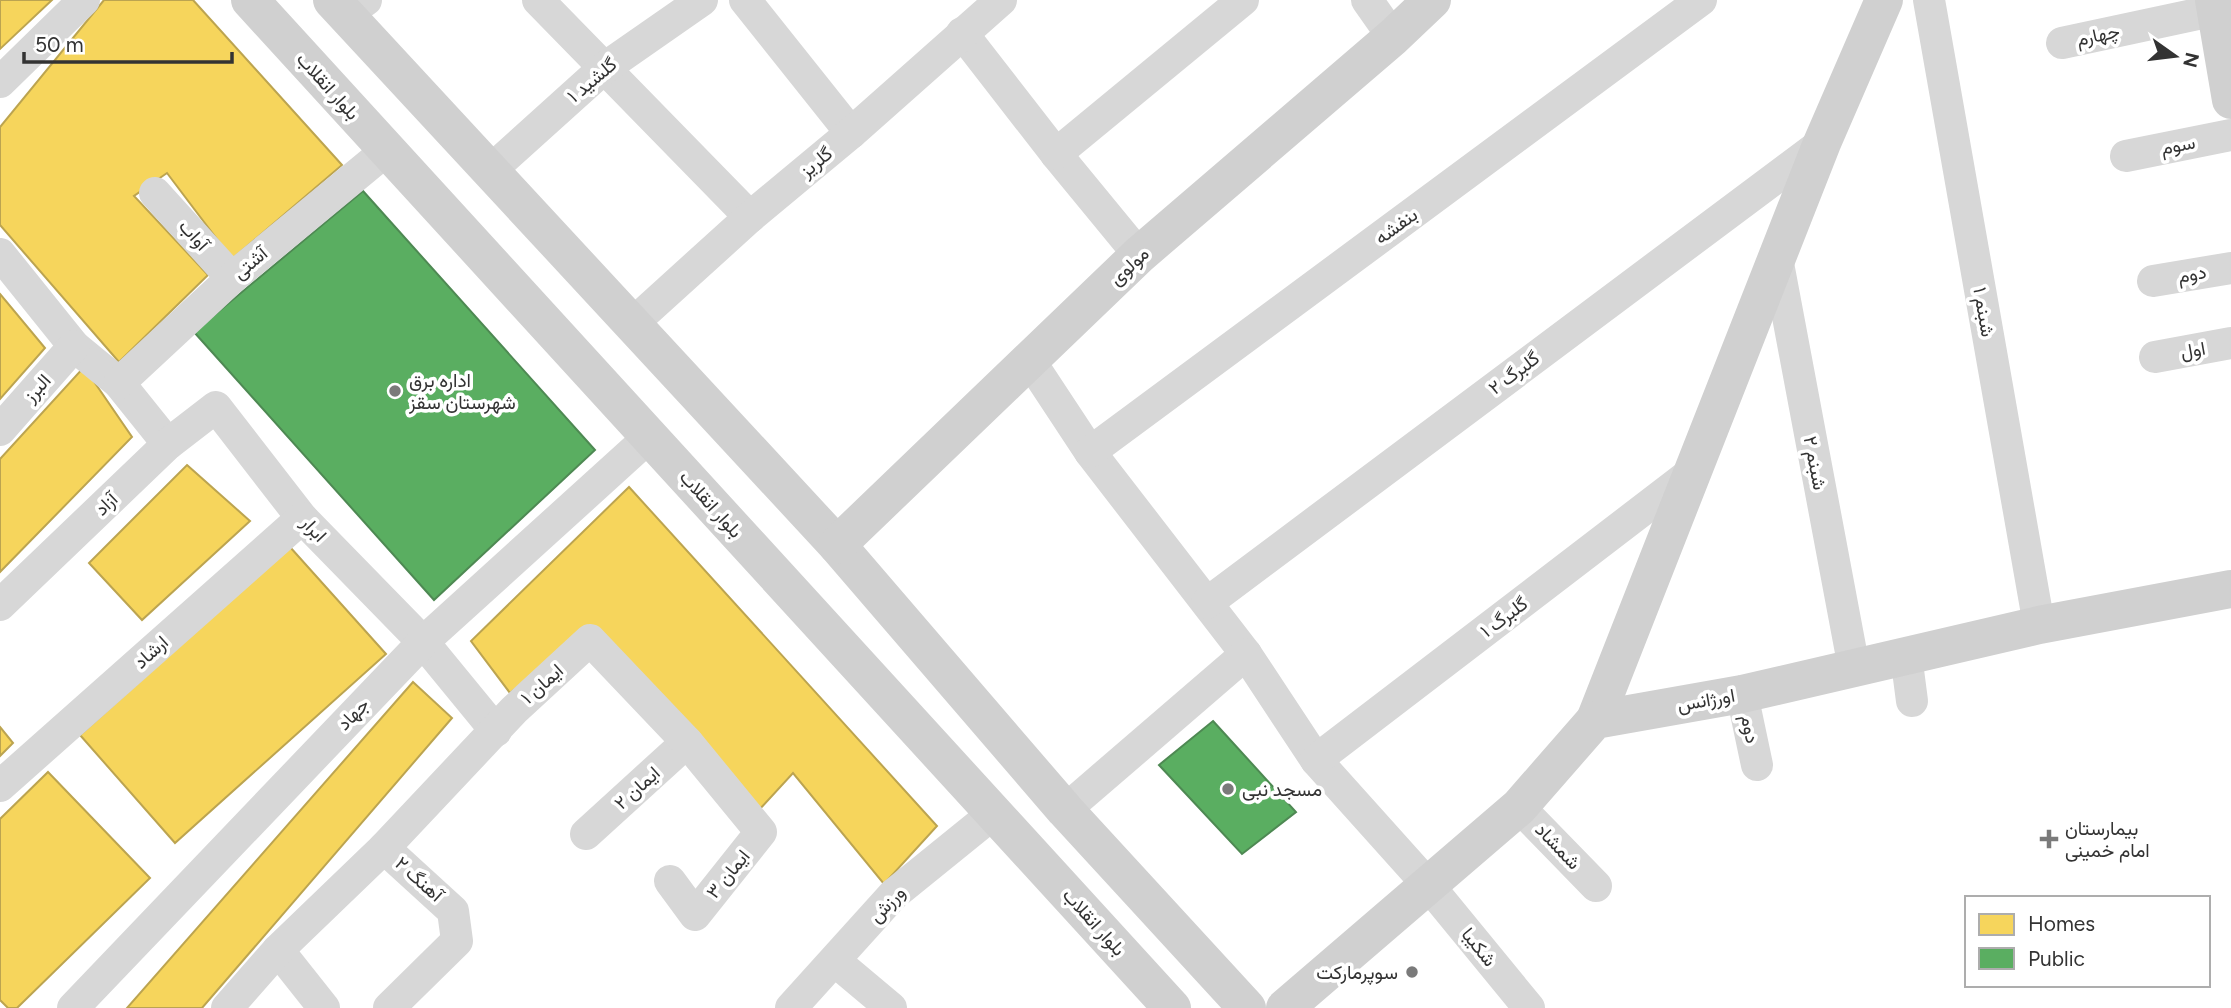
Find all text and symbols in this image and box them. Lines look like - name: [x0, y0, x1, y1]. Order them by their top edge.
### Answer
- street label: چهارم: [2074, 19, 2122, 53]
- scale bar: [24, 21, 233, 65]
- north arrow: [2140, 21, 2210, 91]
- text: 50 m: [35, 32, 84, 57]
- street label: بلوار انقلاب: [292, 47, 364, 125]
- text: N: [2178, 50, 2204, 70]
- street label: گلشید ۱: [563, 53, 621, 107]
- street label: سوم: [2159, 130, 2197, 161]
- street label: گلریز: [794, 142, 837, 183]
- street label: بنفشه: [1370, 203, 1422, 249]
- street label: آواب: [174, 215, 215, 256]
- street label: آشتی: [228, 241, 273, 284]
- street label: مولوی: [1104, 242, 1154, 290]
- street label: دوم: [2176, 260, 2208, 289]
- street label: شبنم ۱: [1967, 285, 2000, 339]
- street label: اول: [2179, 337, 2207, 363]
- street label: گلبرگ ۲: [1484, 346, 1544, 400]
- street label: البرز: [18, 369, 56, 408]
- place label: اداره برق شهرستان سقز: [408, 369, 516, 414]
- marker: اداره برق شهرستان سقز: [387, 383, 403, 399]
- street label: شبنم ۲: [1798, 434, 1832, 492]
- street label: بلوار انقلاب: [675, 465, 747, 543]
- street label: آزاد: [90, 487, 123, 520]
- street label: ابرار: [296, 511, 332, 547]
- street label: گلبرگ ۱: [1476, 592, 1532, 642]
- street label: ارشاد: [129, 631, 173, 673]
- street label: ایمان ۱: [516, 659, 568, 709]
- street label: اورژانس: [1675, 684, 1737, 716]
- street label: جهاد: [332, 693, 374, 735]
- street label: دوم: [1735, 713, 1764, 746]
- street label: ایمان ۲: [609, 761, 665, 815]
- place label: مسجد نبی: [1242, 778, 1322, 801]
- marker: مسجد نبی: [1220, 781, 1236, 797]
- place label: بیمارستان امام خمینی: [2065, 817, 2150, 863]
- street label: شمشاد: [1530, 818, 1586, 874]
- marker: بیمارستان امام خمینی: [2039, 829, 2059, 849]
- street label: ایمان ۳: [701, 845, 755, 903]
- street label: آهنگ ۲: [390, 852, 449, 908]
- street label: ورزش: [864, 881, 910, 927]
- street label: بلوار انقلاب: [1058, 883, 1130, 961]
- legend: [1965, 896, 2210, 987]
- text: Homes: [2028, 911, 2095, 936]
- street label: شکیبا: [1456, 923, 1502, 971]
- text: Public: [2028, 946, 2085, 971]
- place label: سوپرمارکت: [1316, 961, 1398, 986]
- marker: سوپرمارکت: [1404, 964, 1420, 980]

